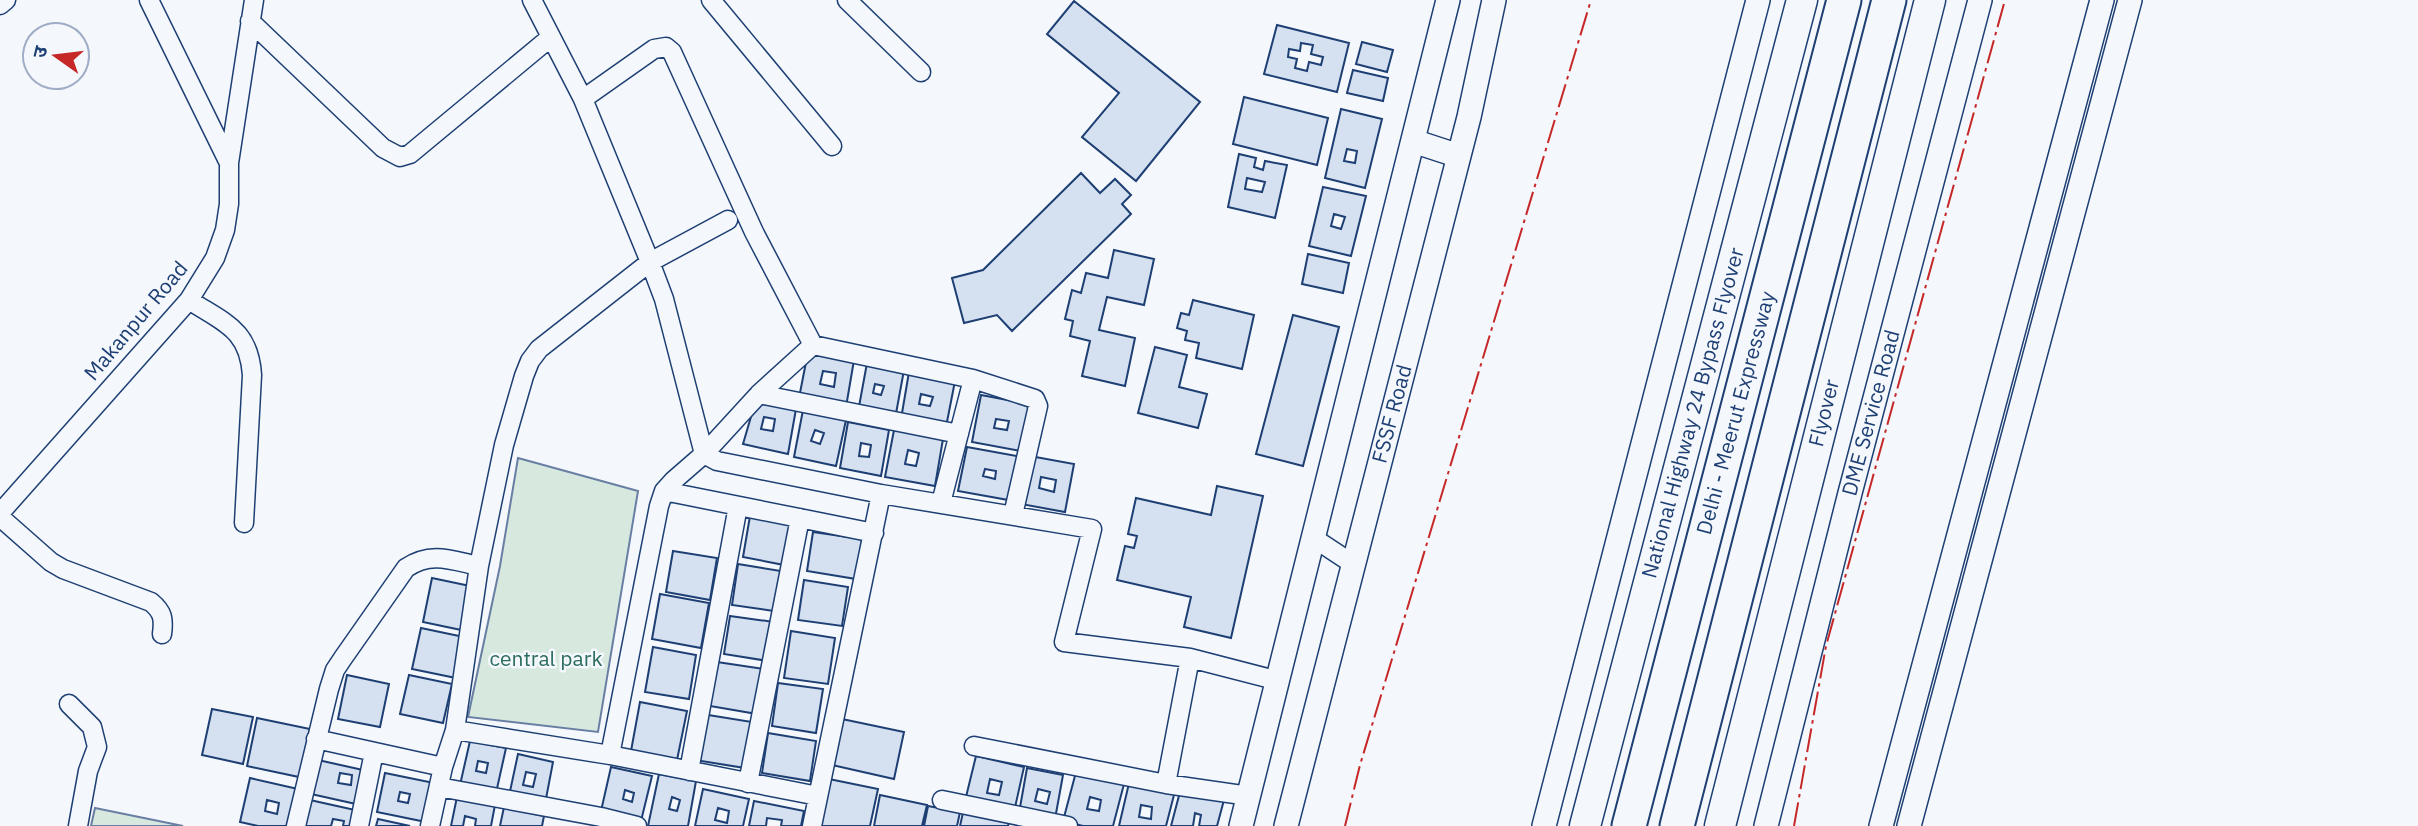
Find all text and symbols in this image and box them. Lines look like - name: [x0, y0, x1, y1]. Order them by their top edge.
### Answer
- north arrow: [21, 21, 91, 91]
- text: उ: [27, 43, 53, 60]
- street label: National Highway 24 Bypass Flyover: [1634, 244, 1750, 581]
- street label: Makanpur Road: [77, 255, 193, 386]
- street label: Delhi - Meerut Expressway: [1689, 288, 1781, 537]
- street label: DME Service Road: [1834, 327, 1906, 499]
- street label: FSSF Road: [1364, 361, 1418, 466]
- street label: Flyover: [1801, 376, 1845, 449]
- park label: central park: [490, 644, 602, 672]

